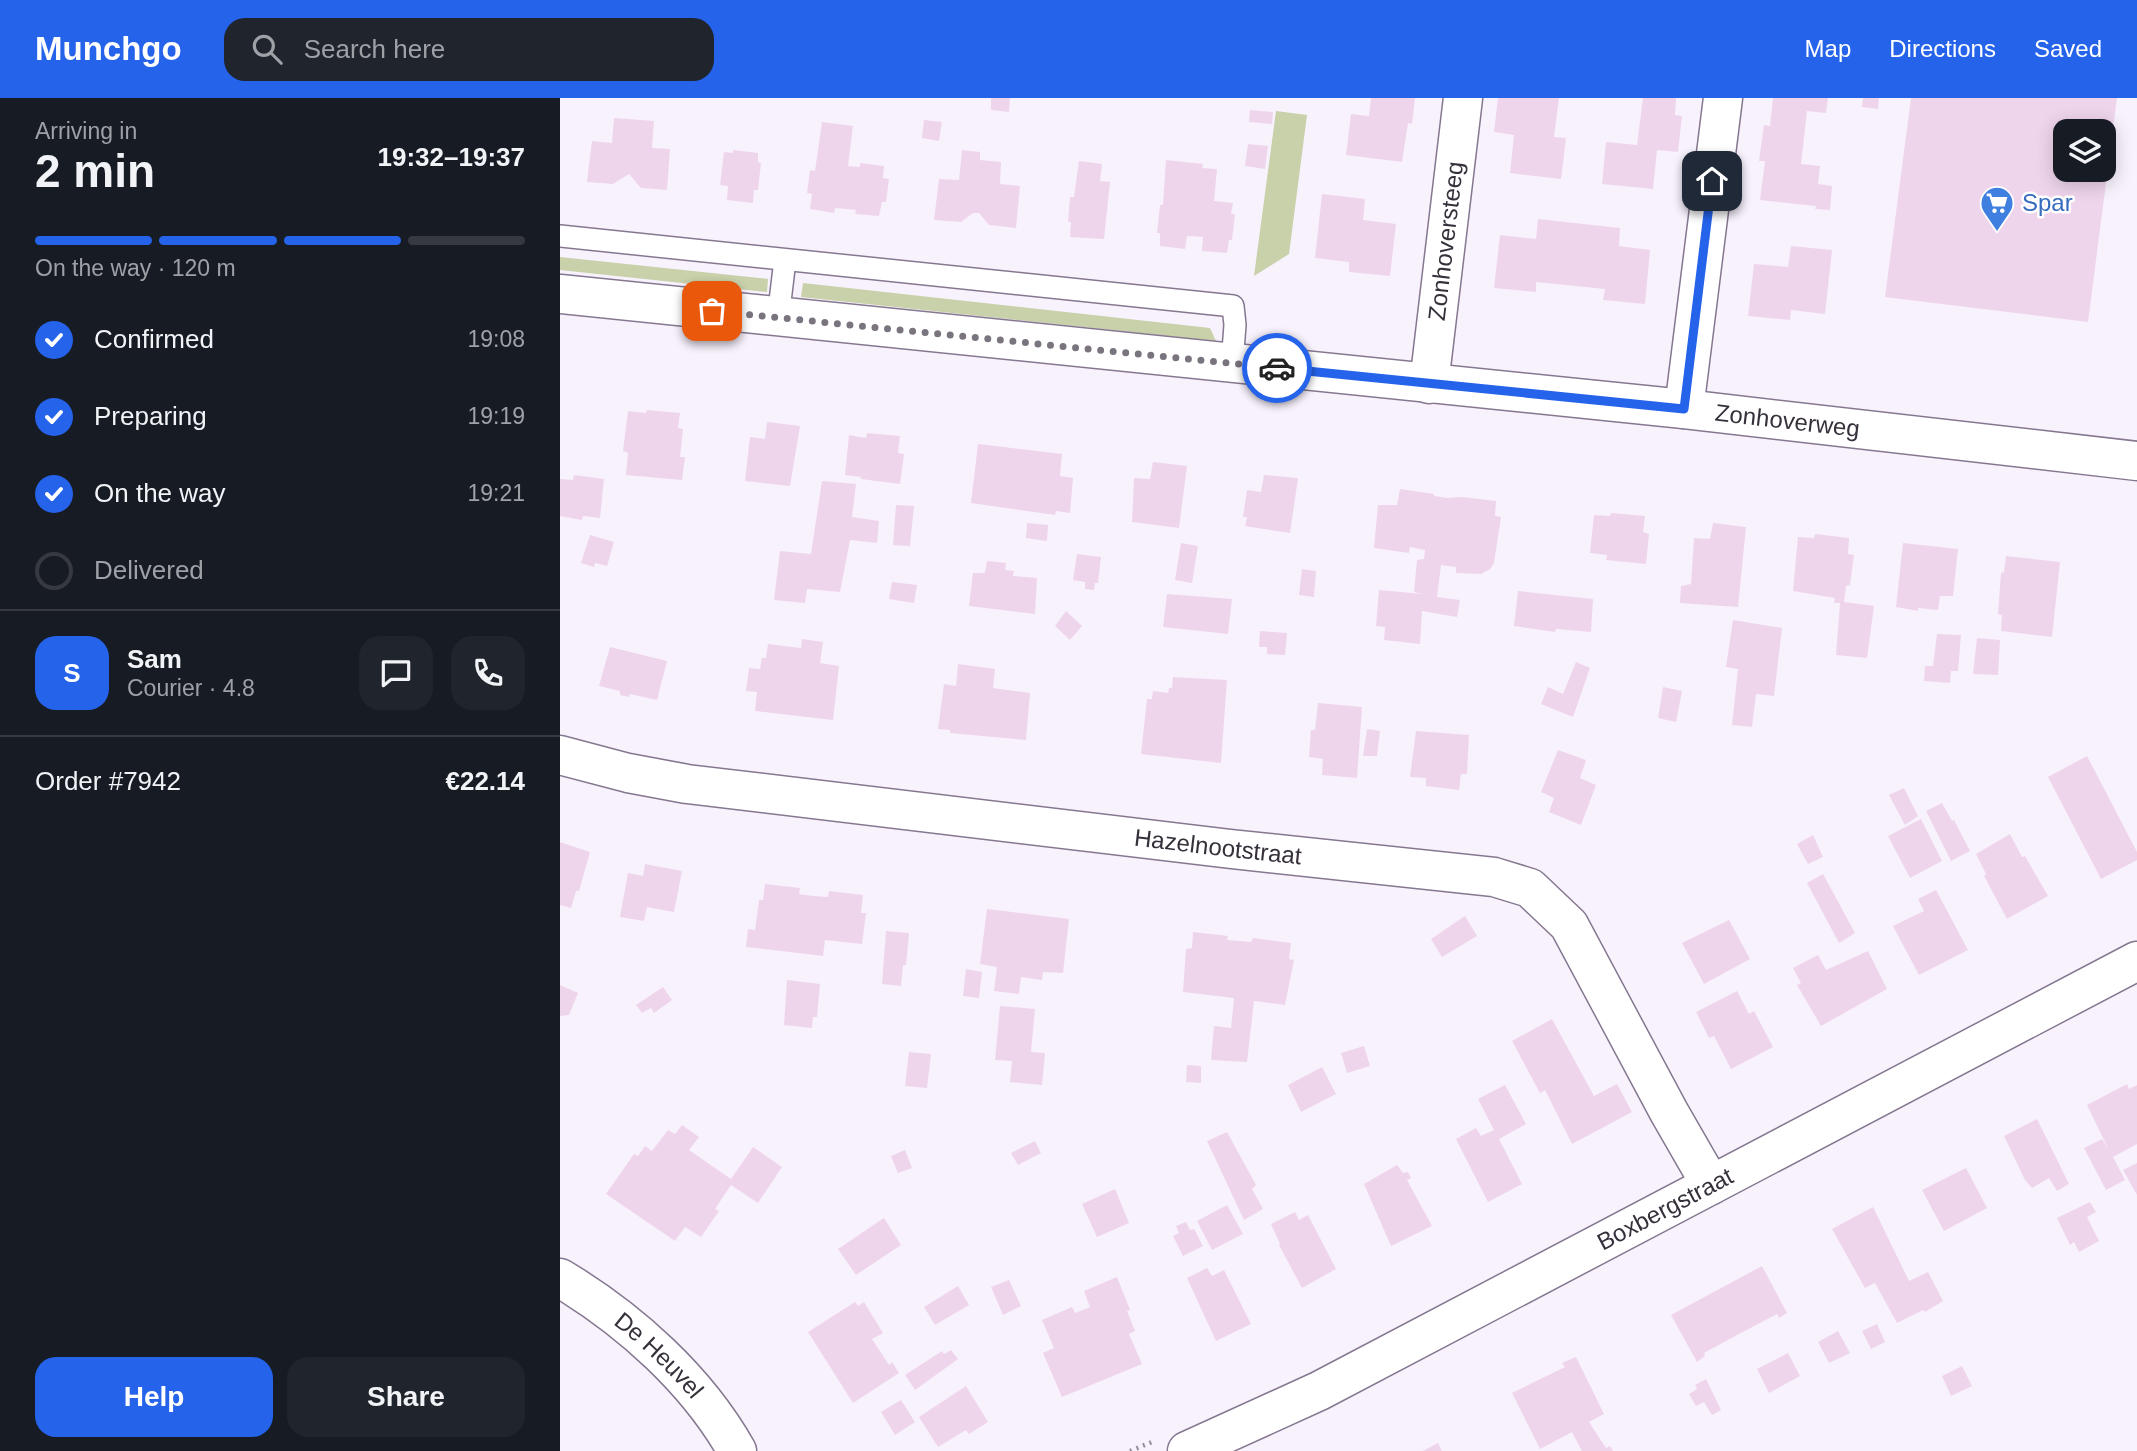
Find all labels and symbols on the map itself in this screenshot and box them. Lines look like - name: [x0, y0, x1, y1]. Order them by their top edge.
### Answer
- pin: [1682, 151, 1742, 211]
- street label: Zonhoversteeg: [1423, 160, 1468, 322]
- supermarket icon: Spar: [1978, 184, 2016, 233]
- place label: Spar: [2022, 189, 2073, 216]
- pin: [682, 281, 742, 341]
- courier: [1242, 333, 1312, 403]
- street label: Zonhoverweg: [1714, 399, 1861, 442]
- street label: Hazelnootstraat: [1133, 824, 1303, 869]
- street label: Boxbergstraat: [1592, 1162, 1738, 1255]
- street label: De Heuvel: [610, 1306, 709, 1403]

